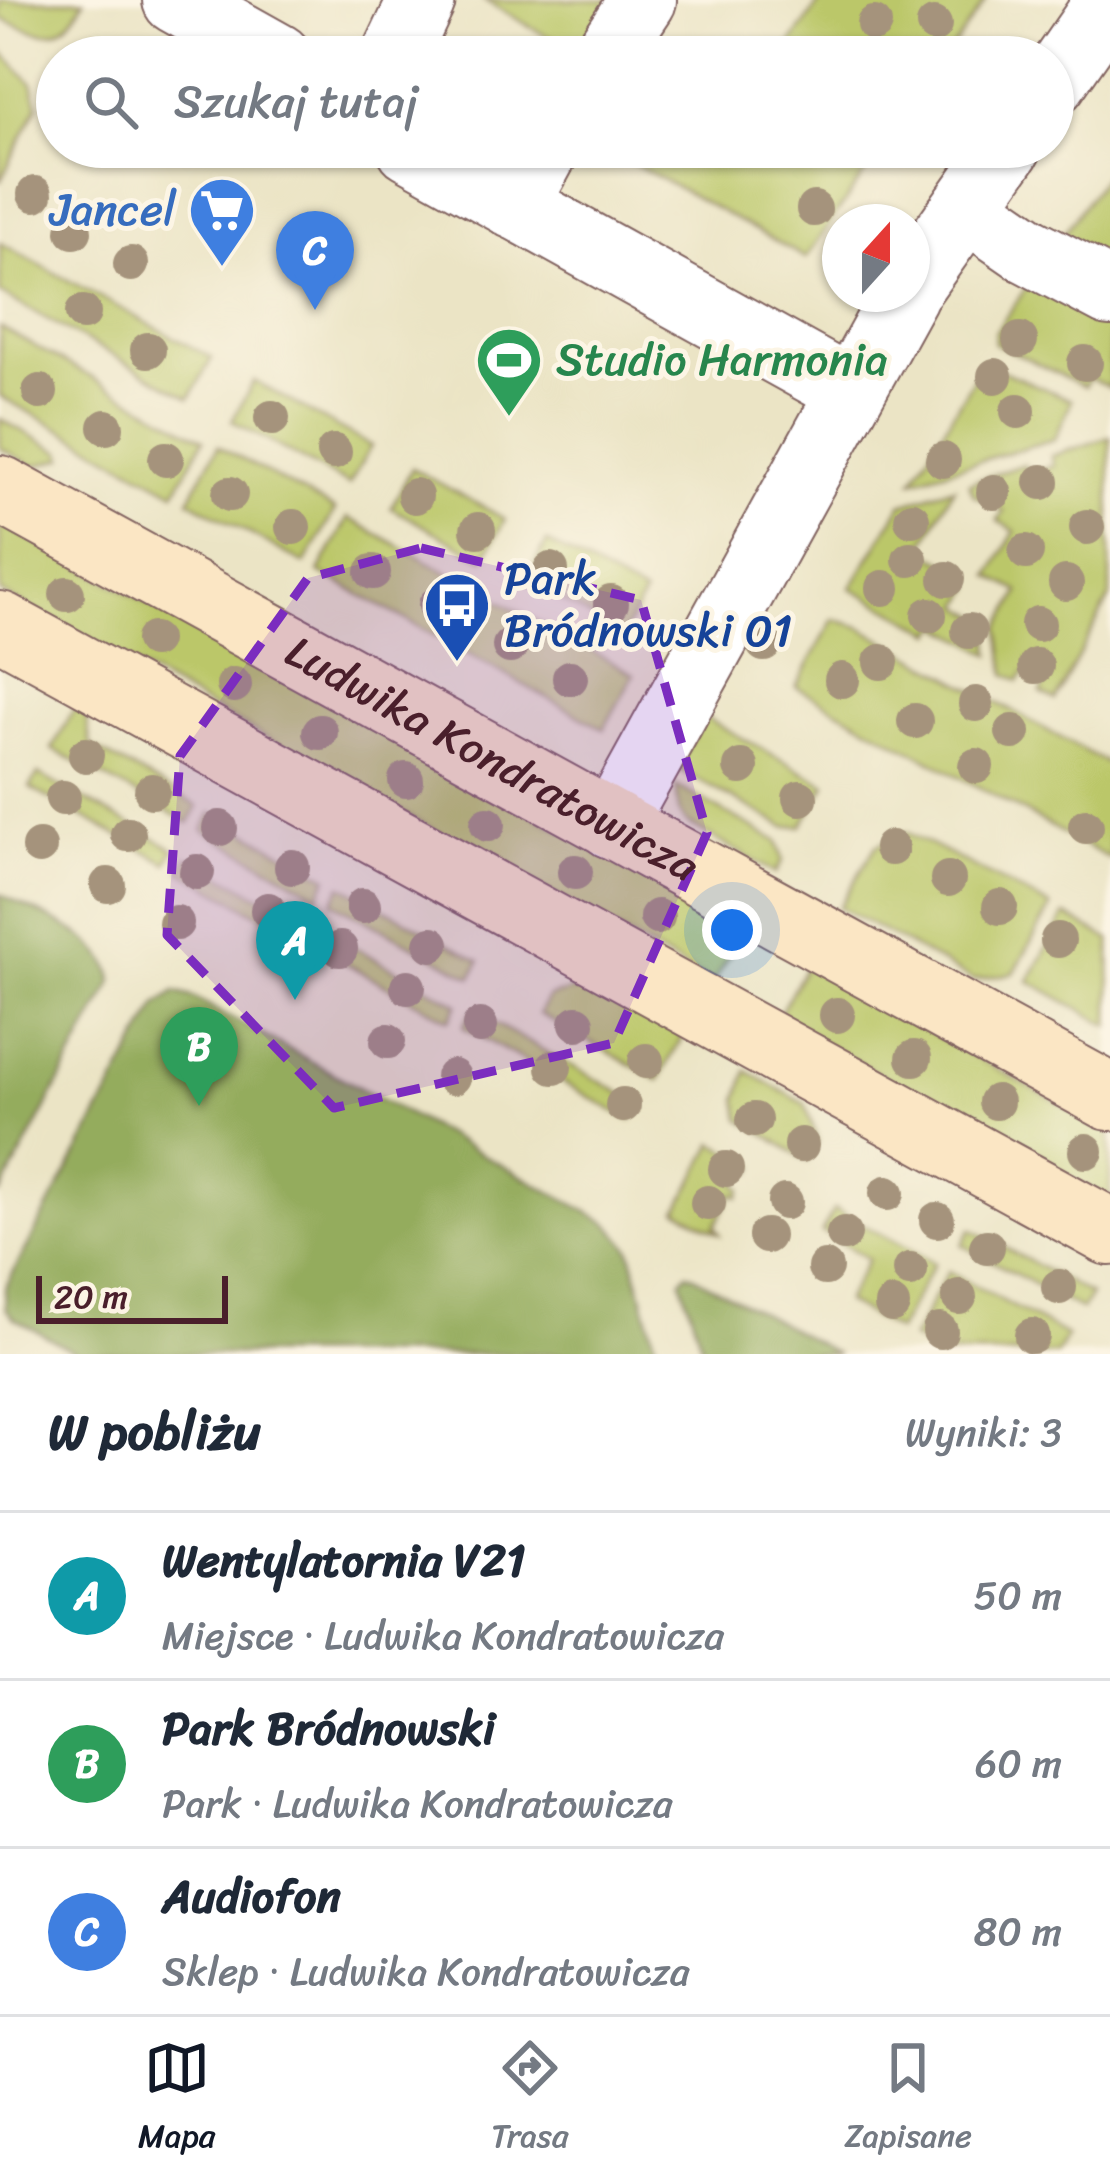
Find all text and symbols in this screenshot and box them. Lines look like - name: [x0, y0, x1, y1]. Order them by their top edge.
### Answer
- search box: [36, 36, 1074, 168]
- text: Szukaj tutaj: [174, 62, 418, 142]
- icon: search: [78, 69, 144, 135]
- place label: Jancel: [48, 170, 177, 250]
- supermarket icon: Jancel: [187, 175, 257, 269]
- north arrow: [822, 204, 930, 312]
- pin: C: [276, 211, 354, 310]
- place label: Studio Harmonia: [556, 320, 888, 400]
- sports icon: Studio Harmonia: [474, 325, 544, 419]
- place label: Park Bródnowski 01: [504, 539, 792, 671]
- bus stop icon: Park Bródnowski 01: [422, 570, 492, 664]
- street label: Ludwika Kondratowicza: [270, 613, 714, 905]
- your location: [702, 900, 762, 960]
- pin: A: [256, 901, 334, 1000]
- pin: B: [160, 1007, 238, 1106]
- text: 20 m: [54, 1268, 128, 1326]
- scale bar: [36, 1270, 228, 1323]
- text: W pobliżu: [48, 1387, 261, 1477]
- text: Wyniki: 3: [905, 1398, 1062, 1467]
- text: Wentylatornia V21: [162, 1521, 526, 1601]
- text: A: [74, 1561, 100, 1630]
- text: 50 m: [973, 1561, 1062, 1630]
- text: Miejsce · Ludwika Kondratowicza: [162, 1601, 724, 1670]
- text: Park Bródnowski: [162, 1689, 495, 1769]
- text: B: [75, 1729, 99, 1798]
- text: 60 m: [975, 1729, 1062, 1798]
- text: Park · Ludwika Kondratowicza: [162, 1769, 673, 1838]
- text: Audiofon: [162, 1857, 341, 1937]
- text: C: [75, 1897, 99, 1966]
- text: 80 m: [974, 1897, 1062, 1966]
- text: Sklep · Ludwika Kondratowicza: [162, 1937, 690, 2006]
- tab: Mapa: [138, 2035, 215, 2165]
- tab: Trasa: [491, 2035, 569, 2165]
- tab: Zapisane: [844, 2035, 972, 2165]

